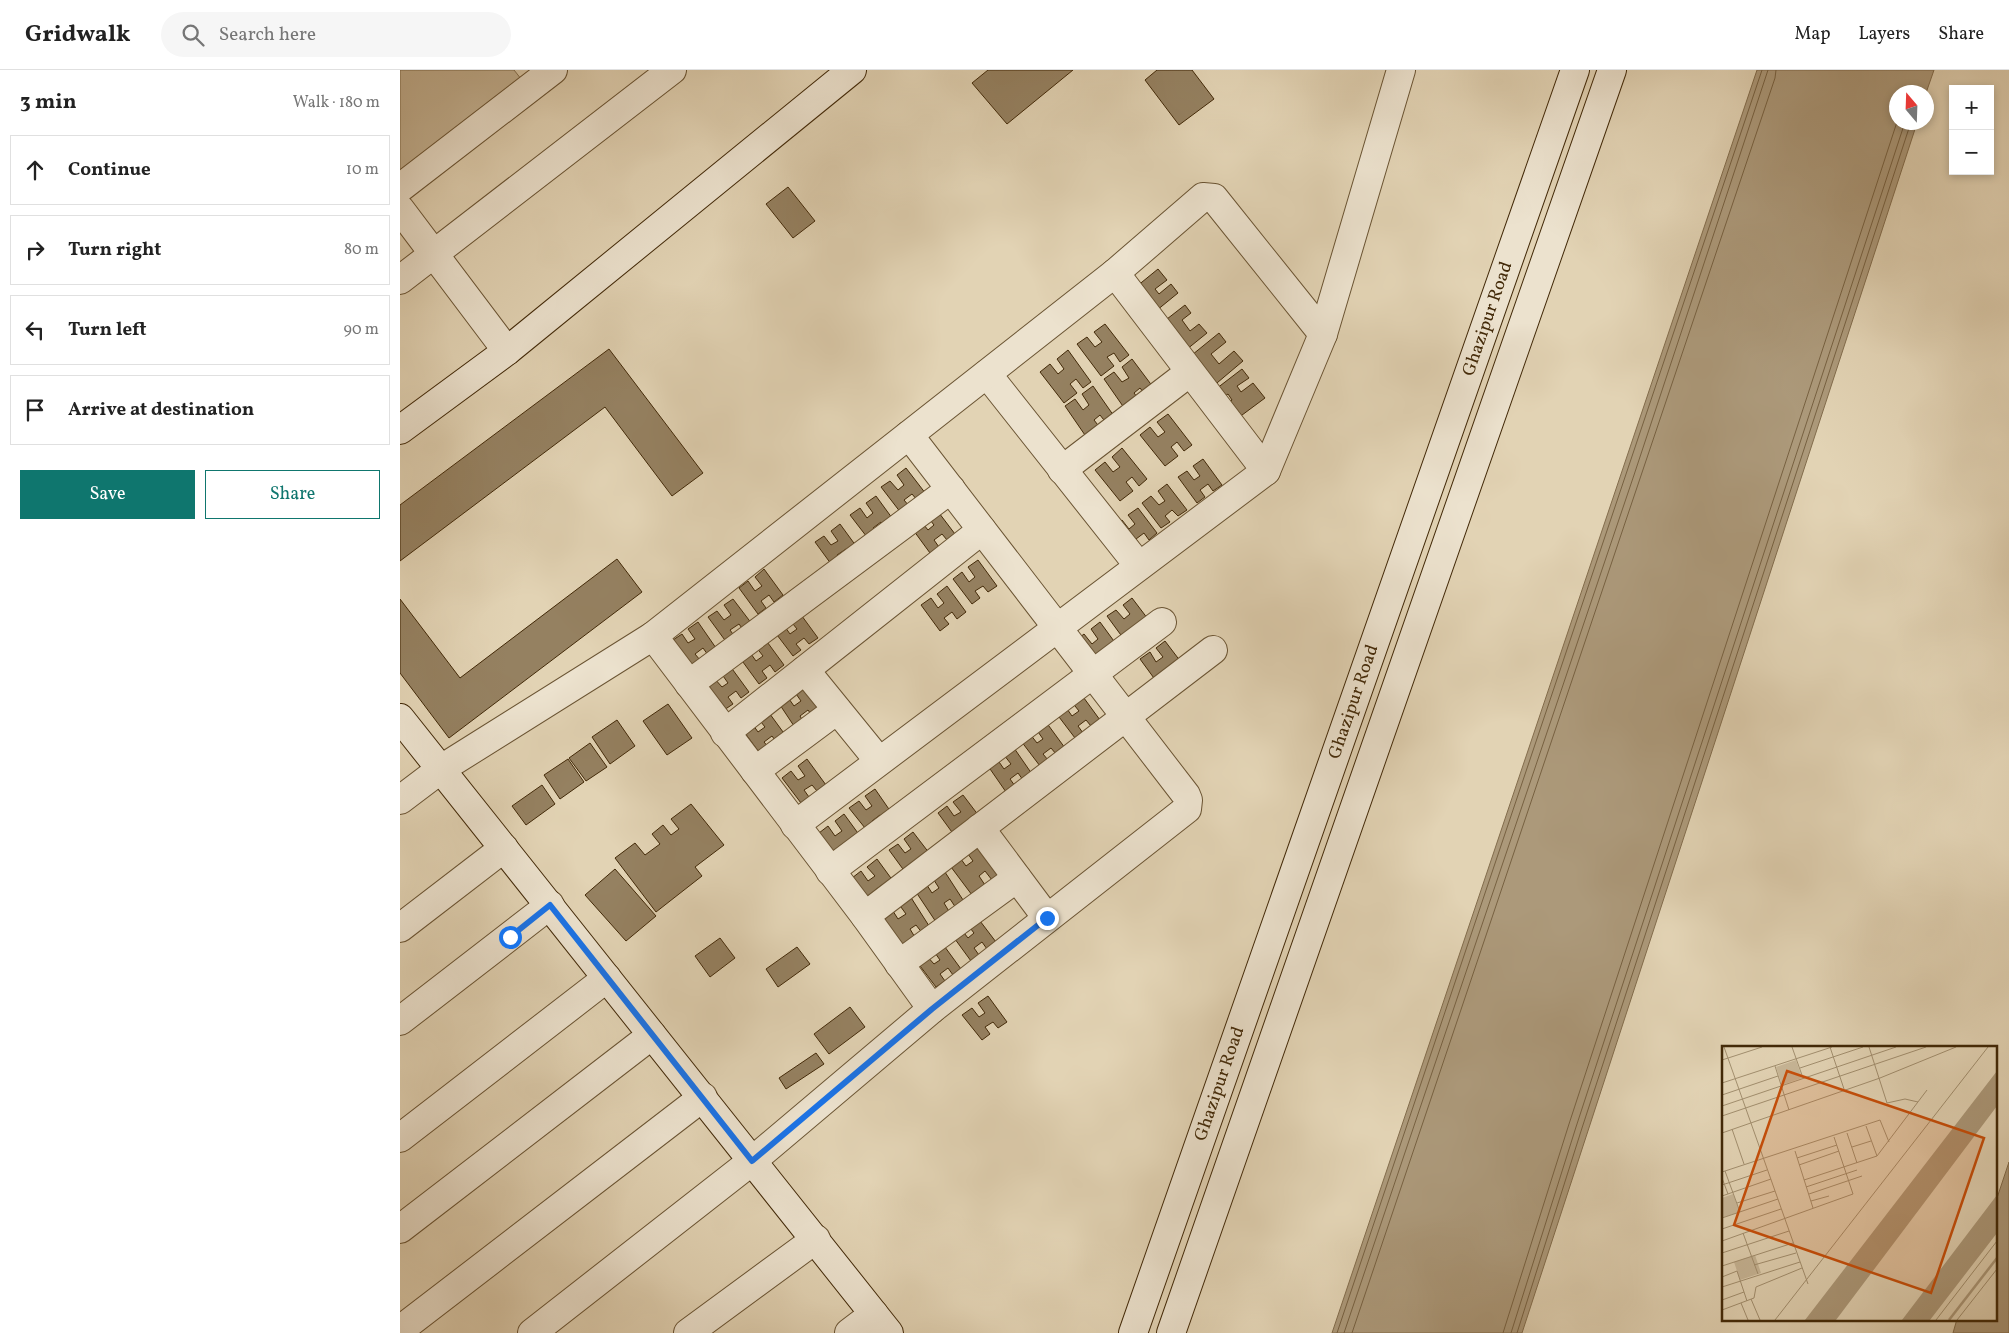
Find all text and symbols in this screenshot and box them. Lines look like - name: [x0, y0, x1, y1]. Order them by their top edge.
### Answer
- search box: [161, 12, 511, 57]
- text: Gridwalk: [25, 18, 131, 52]
- icon: search: [179, 21, 207, 49]
- text: Search here: [219, 22, 316, 48]
- text: Map: [1794, 22, 1830, 47]
- text: Layers: [1858, 22, 1910, 47]
- text: Share: [1938, 22, 1984, 47]
- north arrow: [1889, 85, 1934, 130]
- map controls: [1949, 85, 1994, 175]
- button: +: [1949, 85, 1994, 130]
- text: 3 min: [20, 88, 76, 117]
- text: Walk · 180 m: [293, 92, 380, 114]
- button: −: [1949, 130, 1994, 175]
- icon: ahead: [21, 156, 49, 184]
- text: Continue: [68, 157, 151, 183]
- text: 10 m: [346, 159, 379, 181]
- icon: right: [21, 236, 49, 264]
- text: Turn right: [68, 237, 161, 263]
- text: 80 m: [344, 239, 379, 261]
- street label: Ghazipur Road: [1457, 258, 1519, 380]
- icon: left: [21, 316, 49, 344]
- text: Turn left: [68, 317, 147, 343]
- text: 90 m: [343, 319, 379, 341]
- icon: arrive: [21, 396, 49, 424]
- text: Arrive at destination: [68, 397, 254, 423]
- button: Save: [20, 470, 195, 519]
- button: Share: [205, 470, 380, 519]
- street label: Ghazipur Road: [1323, 641, 1385, 763]
- route end: [1036, 907, 1059, 930]
- route start: [499, 926, 522, 949]
- street label: Ghazipur Road: [1189, 1023, 1251, 1145]
- inset map: [1722, 1046, 1996, 1320]

